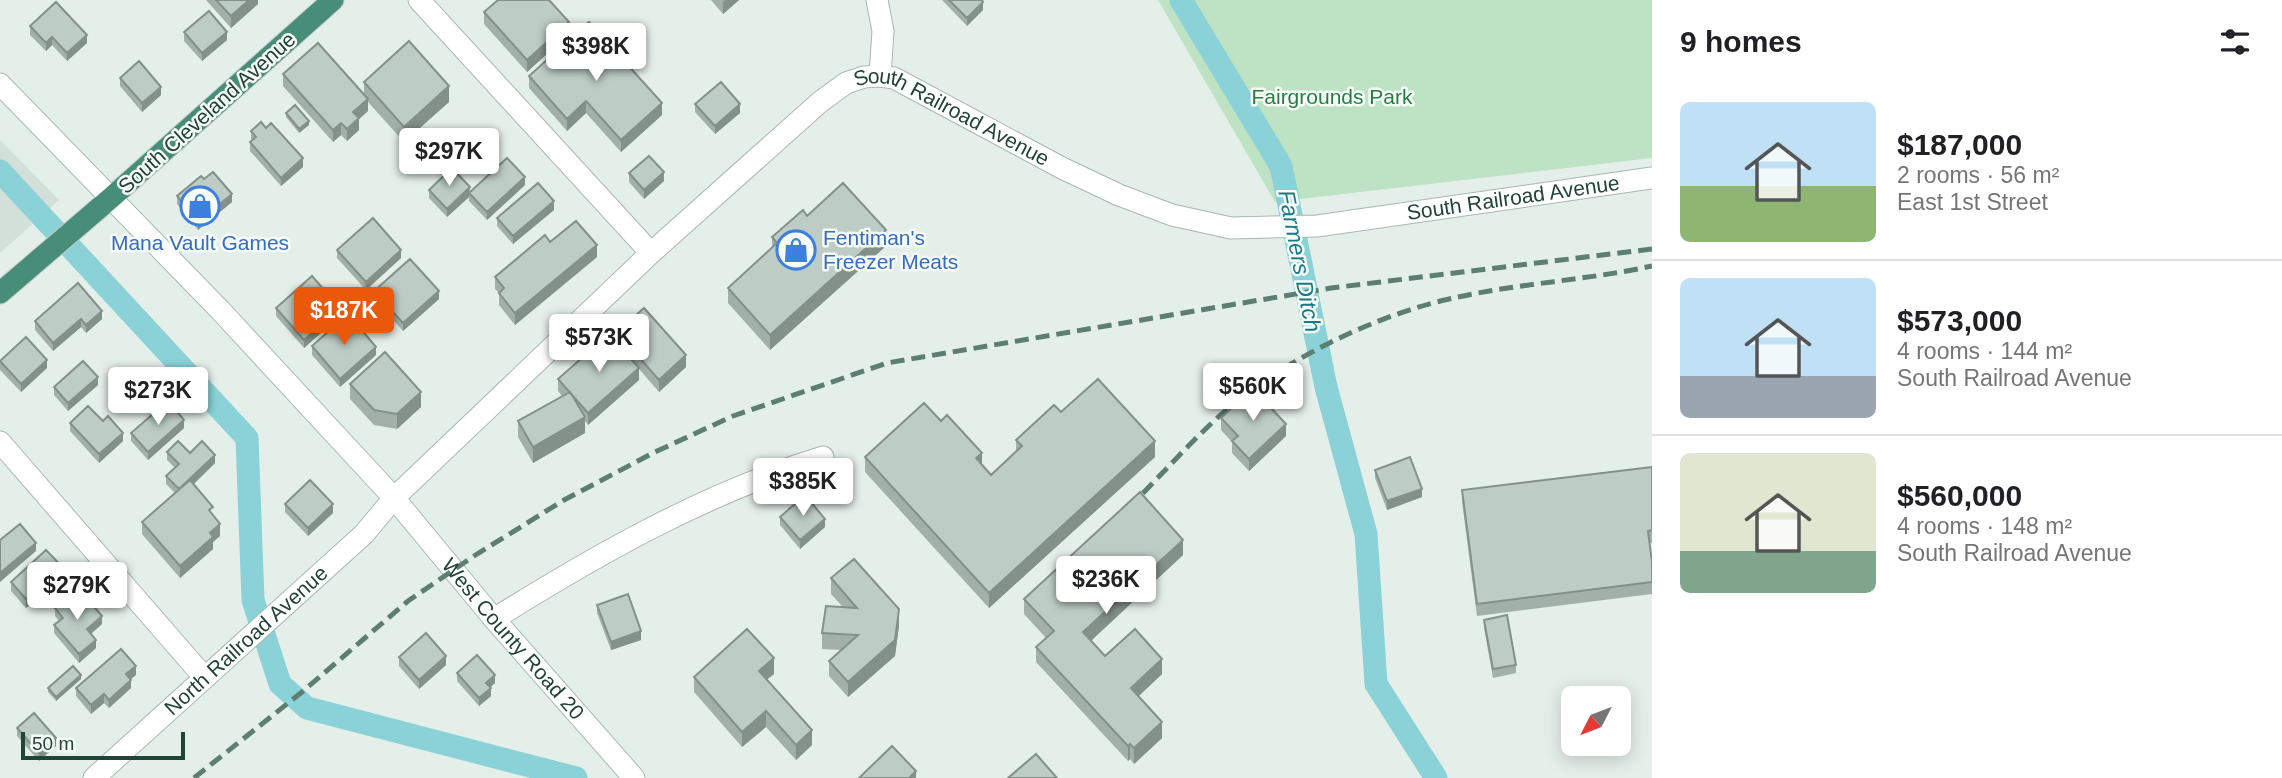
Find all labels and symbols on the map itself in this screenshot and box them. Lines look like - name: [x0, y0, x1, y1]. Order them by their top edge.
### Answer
- pin: $398K: [547, 24, 645, 83]
- street label: South Cleveland Avenue: [114, 27, 300, 198]
- street label: South Railroad Avenue: [851, 64, 1053, 170]
- park label: Fairgrounds Park: [1251, 85, 1413, 108]
- pin: $297K: [400, 128, 498, 188]
- street label: South Railroad Avenue: [1405, 171, 1621, 224]
- shop icon: Mana Vault Games: [179, 185, 221, 227]
- water label: Farmers Ditch: [1273, 188, 1327, 334]
- place label: Fentiman's Freezer Meats: [823, 226, 958, 273]
- shop icon: Fentiman's Freezer Meats: [775, 229, 817, 271]
- place label: Mana Vault Games: [111, 231, 289, 254]
- pin: $187K: [295, 288, 393, 347]
- pin: $573K: [550, 314, 648, 374]
- pin: $560K: [1204, 364, 1302, 423]
- pin: $273K: [109, 368, 207, 427]
- pin: $385K: [754, 458, 852, 518]
- street label: West County Road 20: [438, 553, 589, 724]
- pin: $236K: [1057, 556, 1155, 616]
- street label: North Railroad Avenue: [160, 561, 332, 719]
- pin: $279K: [28, 562, 126, 622]
- north arrow: [1561, 686, 1631, 756]
- scale bar: [21, 729, 186, 761]

